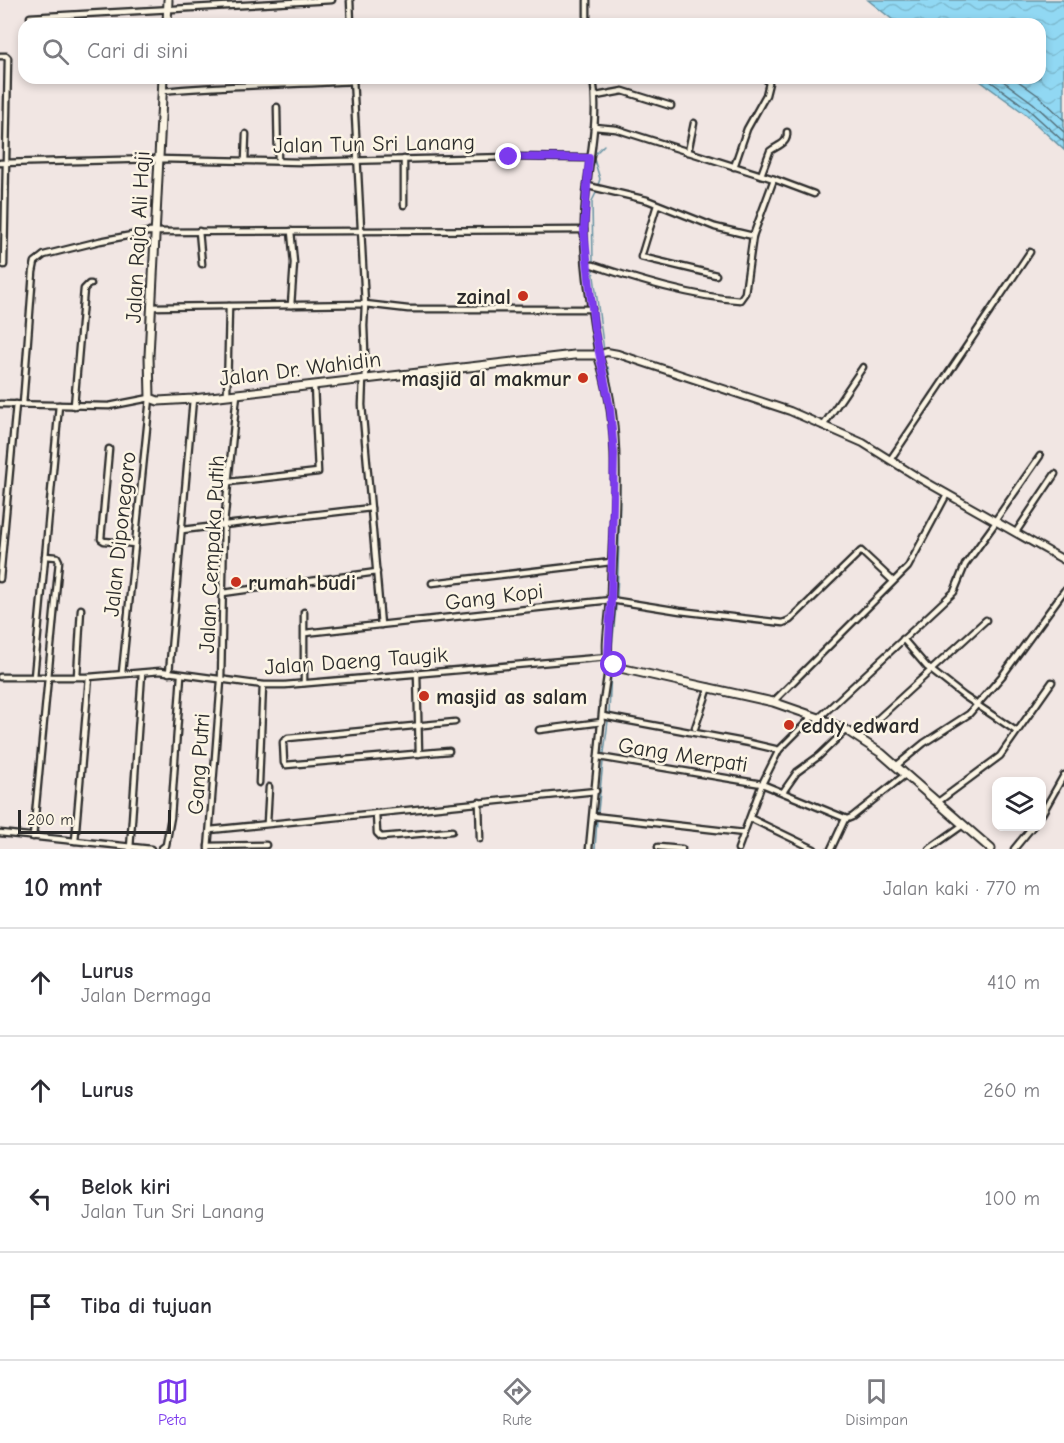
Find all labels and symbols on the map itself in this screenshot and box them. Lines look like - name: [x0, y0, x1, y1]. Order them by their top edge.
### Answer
- street label: Jalan Tun Sri Lanang: [273, 129, 475, 159]
- route end: [495, 143, 521, 169]
- street label: Jalan Raja Ali Haji: [121, 150, 155, 324]
- place label: zainal: [457, 284, 511, 310]
- marker: zainal: [516, 289, 530, 303]
- street label: Jalan Dr. Wahidin: [218, 346, 382, 392]
- place label: masjid al makmur: [401, 366, 571, 392]
- marker: masjid al makmur: [576, 371, 590, 385]
- street label: Jalan Diponegoro: [98, 450, 142, 618]
- street label: Jalan Cempaka Putih: [194, 454, 230, 654]
- place label: rumah budi: [248, 570, 356, 596]
- marker: rumah budi: [229, 575, 243, 589]
- street label: Gang Kopi: [443, 578, 545, 616]
- street label: Jalan Daeng Taugik: [263, 642, 449, 680]
- route start: [600, 651, 626, 677]
- place label: masjid as salam: [436, 684, 587, 710]
- marker: masjid as salam: [417, 689, 431, 703]
- street label: Gang Putri: [182, 712, 216, 816]
- place label: eddy edward: [801, 713, 919, 739]
- marker: eddy edward: [782, 718, 796, 732]
- street label: Gang Merpati: [616, 732, 749, 778]
- scale bar: [18, 807, 171, 834]

